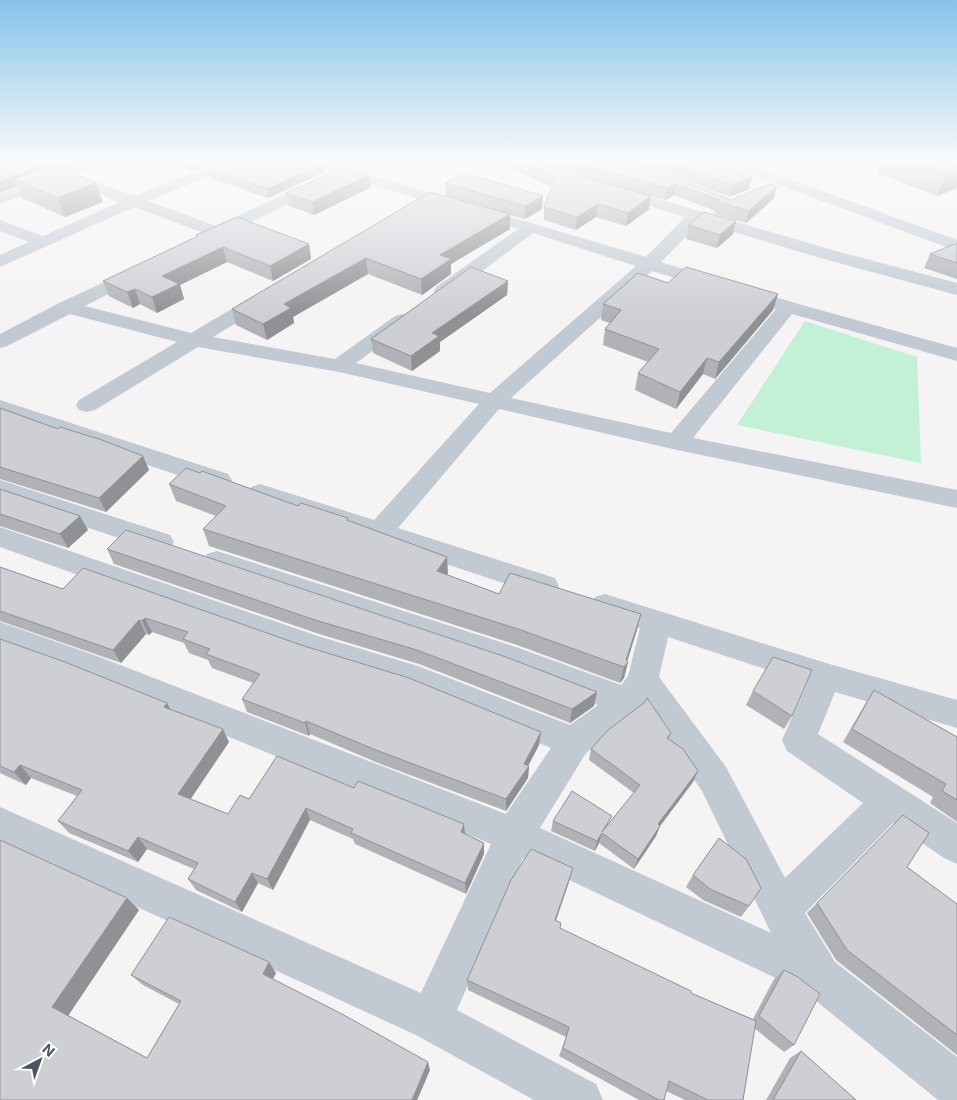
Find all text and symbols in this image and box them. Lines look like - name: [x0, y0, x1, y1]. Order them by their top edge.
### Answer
- north arrow: [15, 1035, 65, 1085]
- text: N: [39, 1040, 58, 1060]

